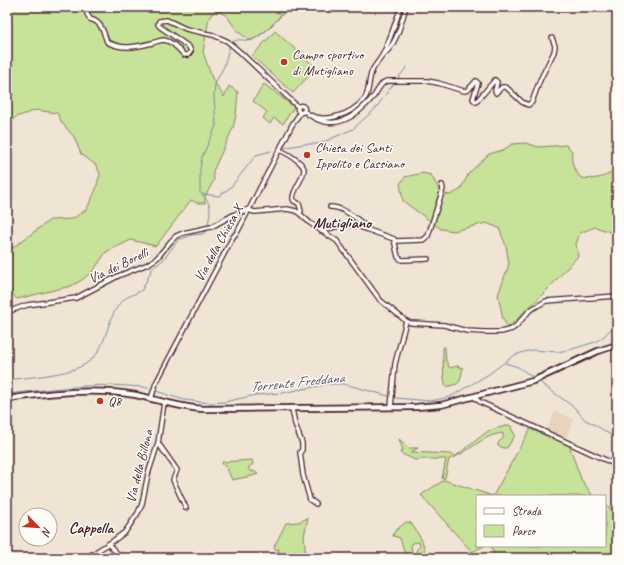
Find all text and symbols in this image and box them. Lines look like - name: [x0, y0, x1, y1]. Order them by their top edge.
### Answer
- place label: Campo sportivo di Mutigliano: [292, 46, 365, 79]
- marker: Campo sportivo di Mutigliano: [279, 57, 289, 67]
- place label: Chiesa dei Santi Ippolito e Cassiano: [315, 139, 406, 172]
- marker: Chiesa dei Santi Ippolito e Cassiano: [302, 150, 312, 160]
- street label: Via della Chiesa X: [190, 200, 248, 284]
- district label: Mutigliano: [313, 213, 373, 233]
- street label: Via dei Borelli: [86, 243, 153, 287]
- water label: Torrente Freddana: [249, 368, 347, 397]
- place label: Q8: [108, 393, 123, 410]
- marker: Q8: [95, 396, 105, 406]
- street label: Via della Billona: [122, 427, 157, 504]
- legend: [476, 495, 606, 547]
- text: Strada: [512, 503, 542, 519]
- north arrow: [18, 507, 58, 547]
- district label: Cappella: [69, 518, 115, 538]
- text: Parco: [512, 523, 537, 539]
- text: N: [38, 525, 55, 539]

